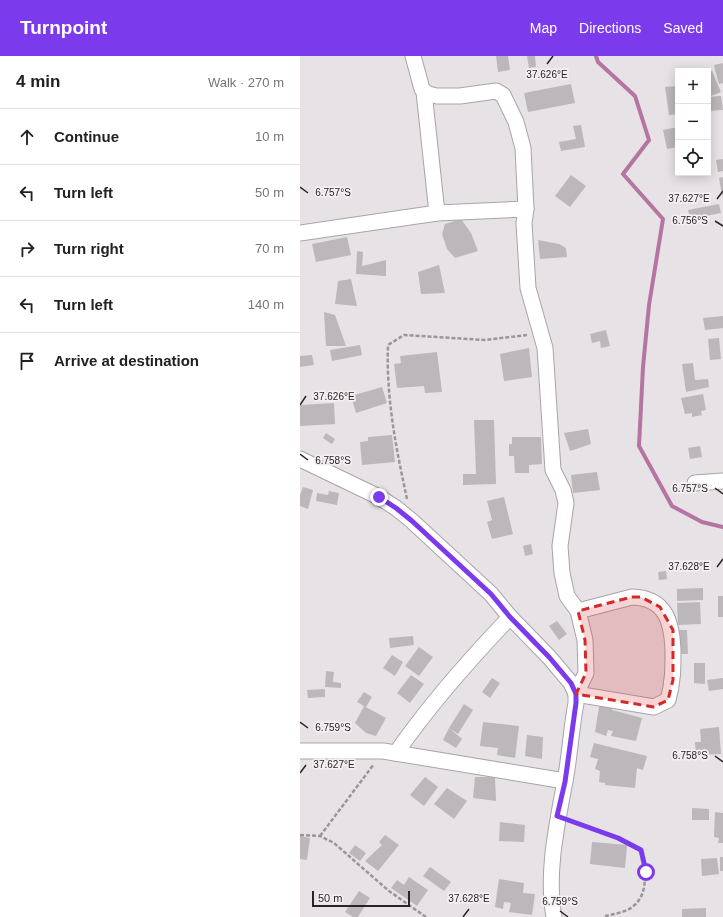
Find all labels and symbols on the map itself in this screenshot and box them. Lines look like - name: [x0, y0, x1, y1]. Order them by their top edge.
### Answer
- text: 37.626°E: [526, 69, 568, 80]
- text: 6.757°S: [315, 187, 351, 198]
- text: 37.627°E: [668, 193, 710, 204]
- text: 6.756°S: [672, 215, 708, 226]
- text: 37.626°E: [313, 391, 355, 402]
- text: 6.758°S: [315, 455, 351, 466]
- text: 6.757°S: [672, 483, 708, 494]
- route end: [370, 488, 388, 506]
- text: 37.628°E: [668, 561, 710, 572]
- text: 6.759°S: [315, 722, 351, 733]
- text: 6.758°S: [672, 750, 708, 761]
- text: 37.627°E: [313, 759, 355, 770]
- route start: [637, 863, 655, 881]
- scale bar: [312, 889, 410, 908]
- text: 37.628°E: [448, 893, 490, 904]
- text: 6.759°S: [542, 896, 578, 907]

